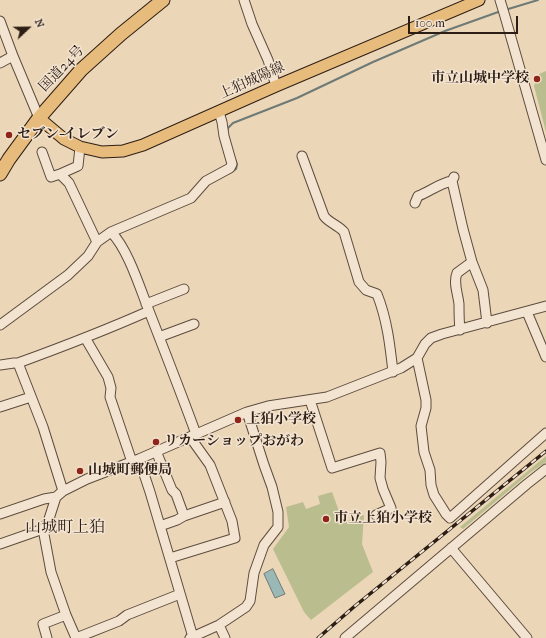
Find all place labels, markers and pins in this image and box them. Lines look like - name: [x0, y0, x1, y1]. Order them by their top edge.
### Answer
- place label: 市立山城中学校: [431, 71, 529, 87]
- marker: 市立山城中学校: [532, 74, 542, 84]
- place label: セブン-イレブン: [17, 127, 119, 143]
- marker: セブン-イレブン: [4, 130, 14, 140]
- place label: 上狛小学校: [246, 412, 316, 428]
- marker: 上狛小学校: [233, 415, 243, 425]
- place label: リカーショップおがわ: [164, 434, 304, 450]
- marker: リカーショップおがわ: [151, 437, 161, 447]
- place label: 山城町郵便局: [88, 463, 172, 479]
- marker: 山城町郵便局: [75, 466, 85, 476]
- place label: 市立上狛小学校: [334, 511, 432, 527]
- marker: 市立上狛小学校: [321, 514, 331, 524]

